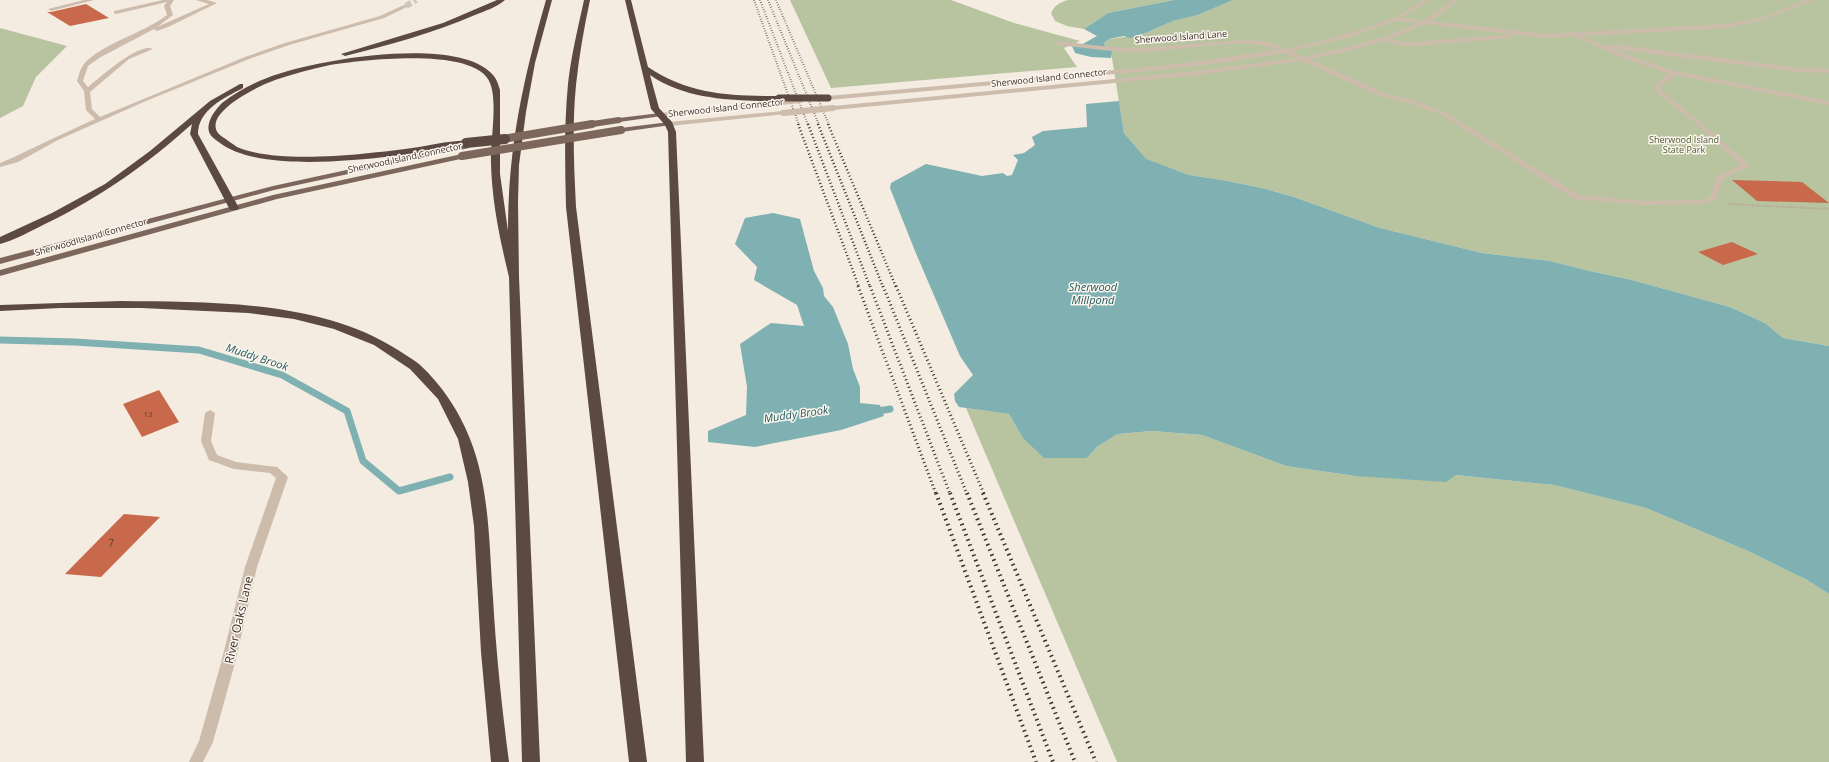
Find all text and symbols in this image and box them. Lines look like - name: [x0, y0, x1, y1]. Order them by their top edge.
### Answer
- street label: Sherwood Island Lane: [1134, 27, 1228, 46]
- street label: Sherwood Island Connector: [991, 65, 1108, 90]
- street label: Sherwood Island Connector: [668, 95, 785, 120]
- park label: Sherwood Island State Park: [1649, 133, 1719, 156]
- street label: Sherwood Island Connector: [347, 139, 463, 176]
- street label: Sherwood Island Connector: [33, 214, 149, 259]
- water label: Sherwood Millpond: [1069, 279, 1118, 307]
- water label: Muddy Brook: [224, 339, 291, 374]
- water label: Muddy Brook: [763, 401, 830, 425]
- house number: 13: [143, 408, 153, 419]
- house number: 7: [108, 536, 114, 550]
- street label: River Oaks Lane: [220, 574, 257, 665]

